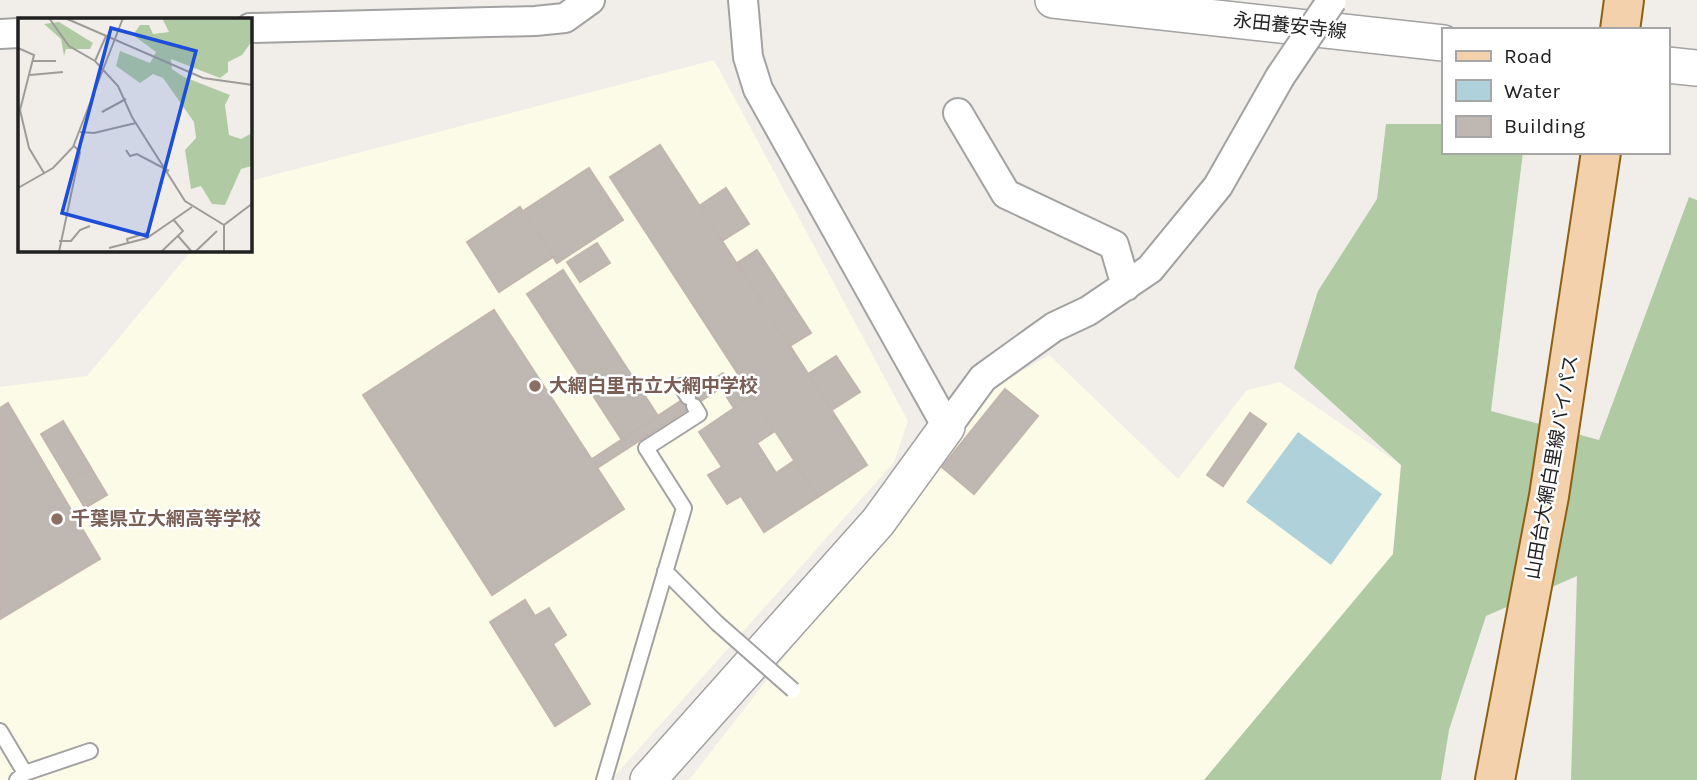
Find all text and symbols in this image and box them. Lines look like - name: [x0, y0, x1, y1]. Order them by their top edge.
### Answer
- street label: 永田養安寺線: [1232, 9, 1348, 43]
- inset map: [18, 18, 252, 252]
- legend: [1442, 28, 1669, 154]
- text: Road: [1504, 44, 1552, 68]
- text: Water: [1504, 79, 1560, 103]
- text: Building: [1504, 114, 1585, 138]
- street label: 山田台大網白里線バイパス: [1521, 353, 1583, 581]
- place label: 大網白里市立大網中学校: [549, 375, 758, 397]
- marker: 大網白里市立大網中学校: [527, 378, 543, 394]
- place label: 千葉県立大網高等学校: [71, 508, 261, 530]
- marker: 千葉県立大網高等学校: [49, 511, 65, 527]

